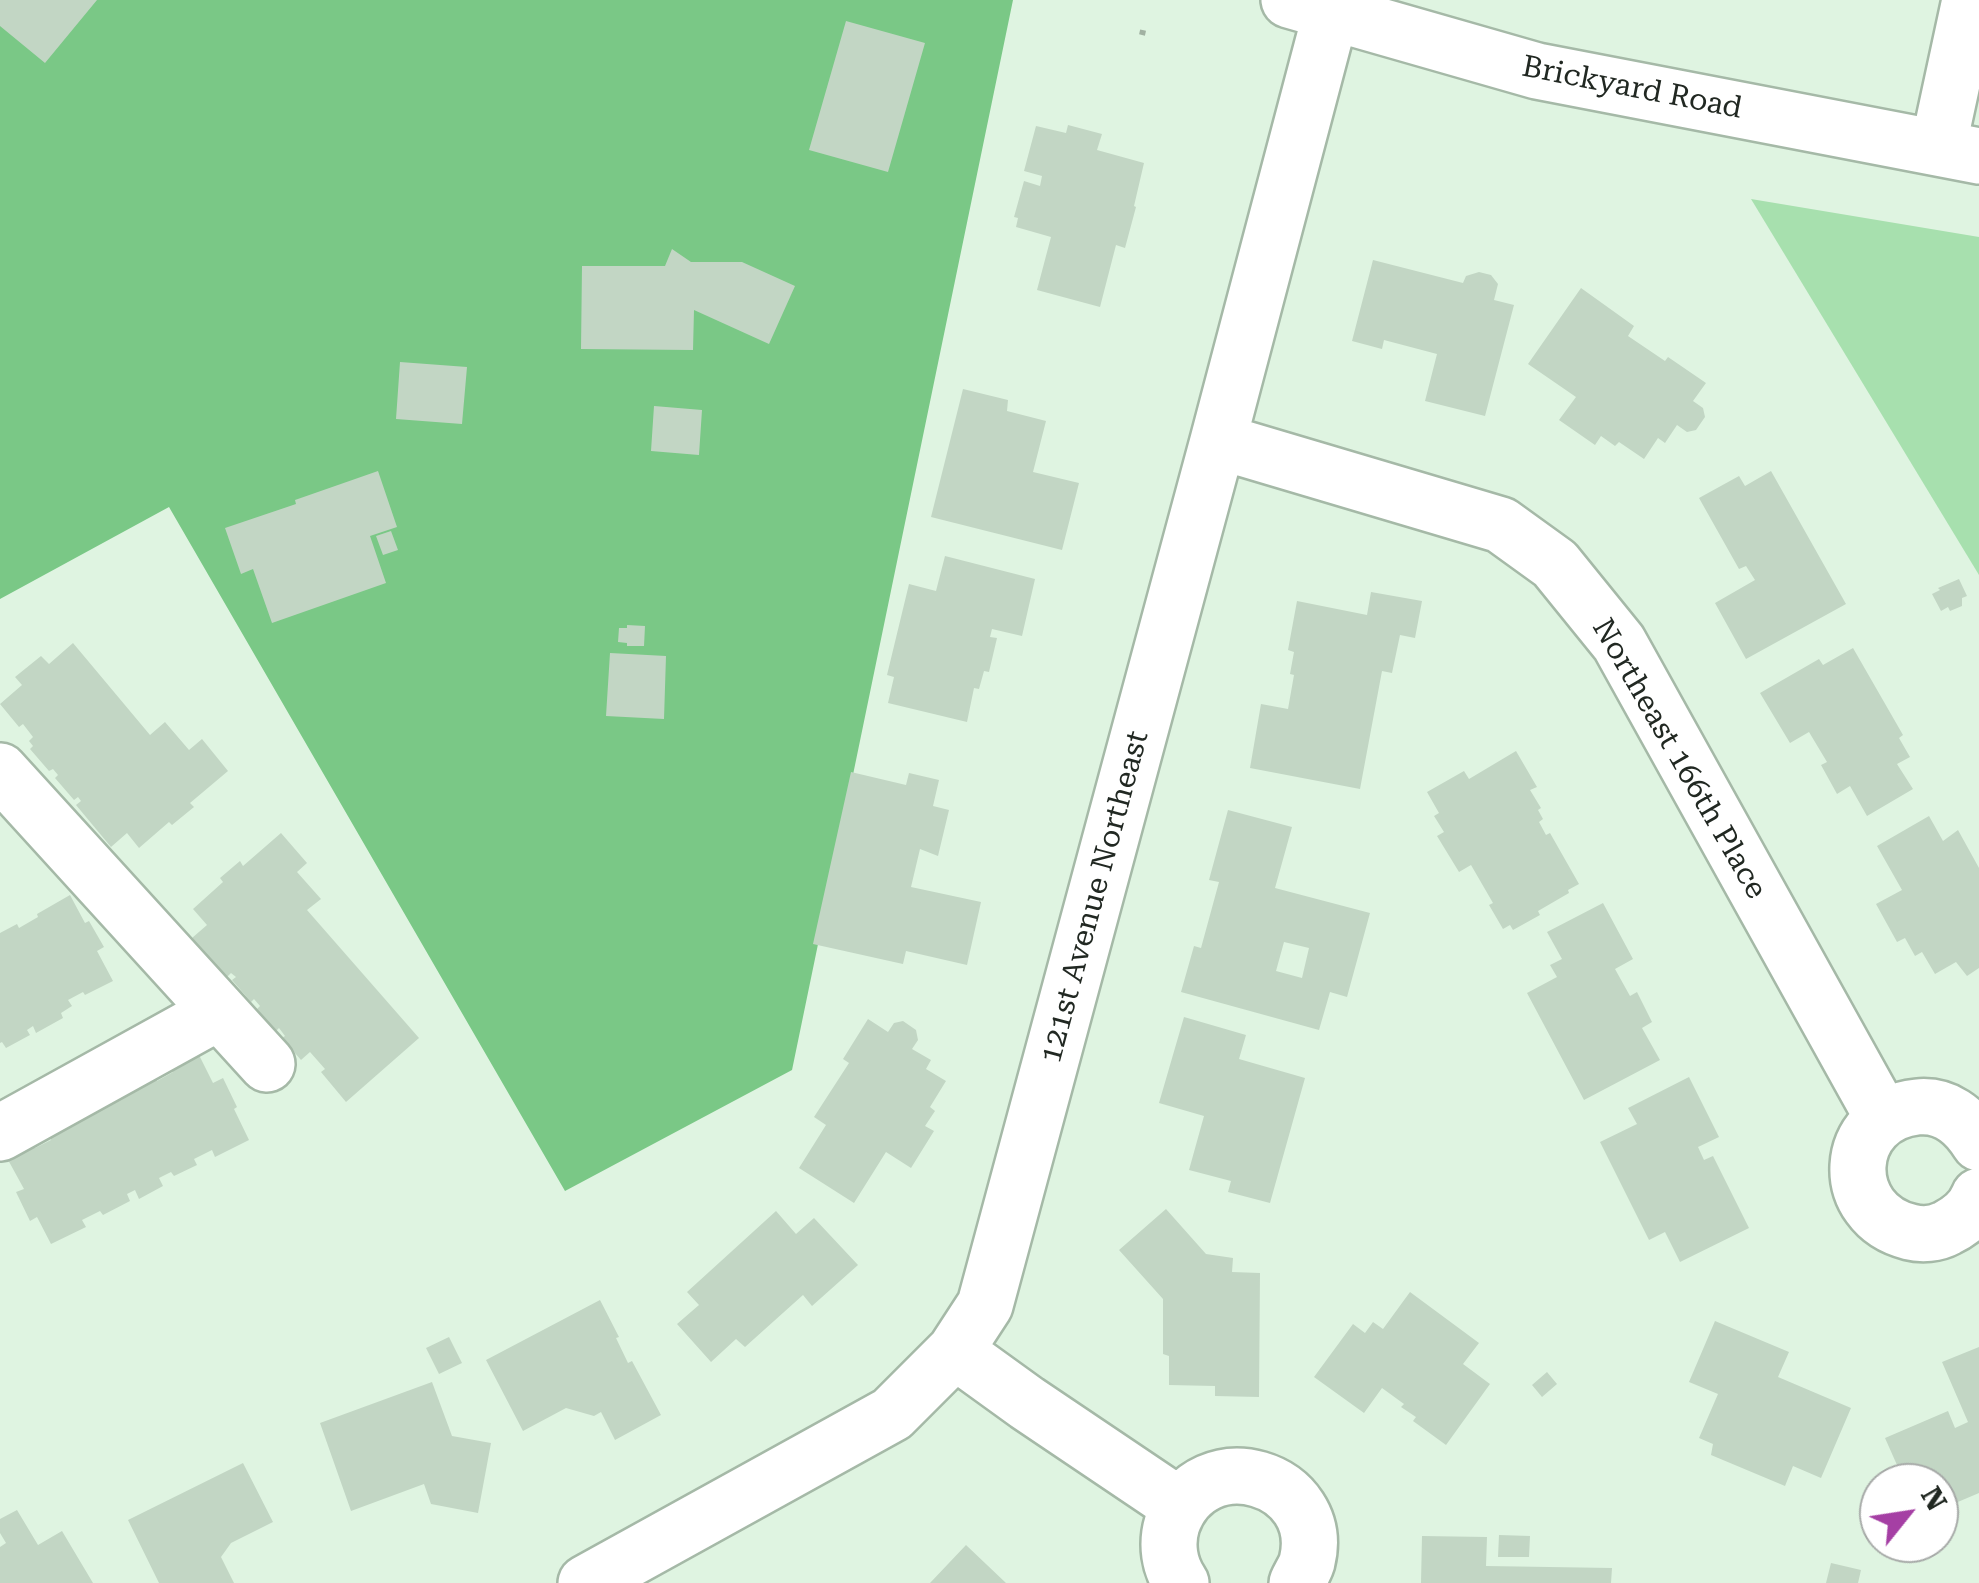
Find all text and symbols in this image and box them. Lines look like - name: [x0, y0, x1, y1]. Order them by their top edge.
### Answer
- street label: Brickyard Road: [1519, 49, 1745, 127]
- street label: Northeast 166th Place: [1584, 613, 1774, 905]
- street label: 121st Avenue Northeast: [1033, 727, 1157, 1067]
- north arrow: [1859, 1463, 1959, 1563]
- text: N: [1914, 1481, 1953, 1516]

